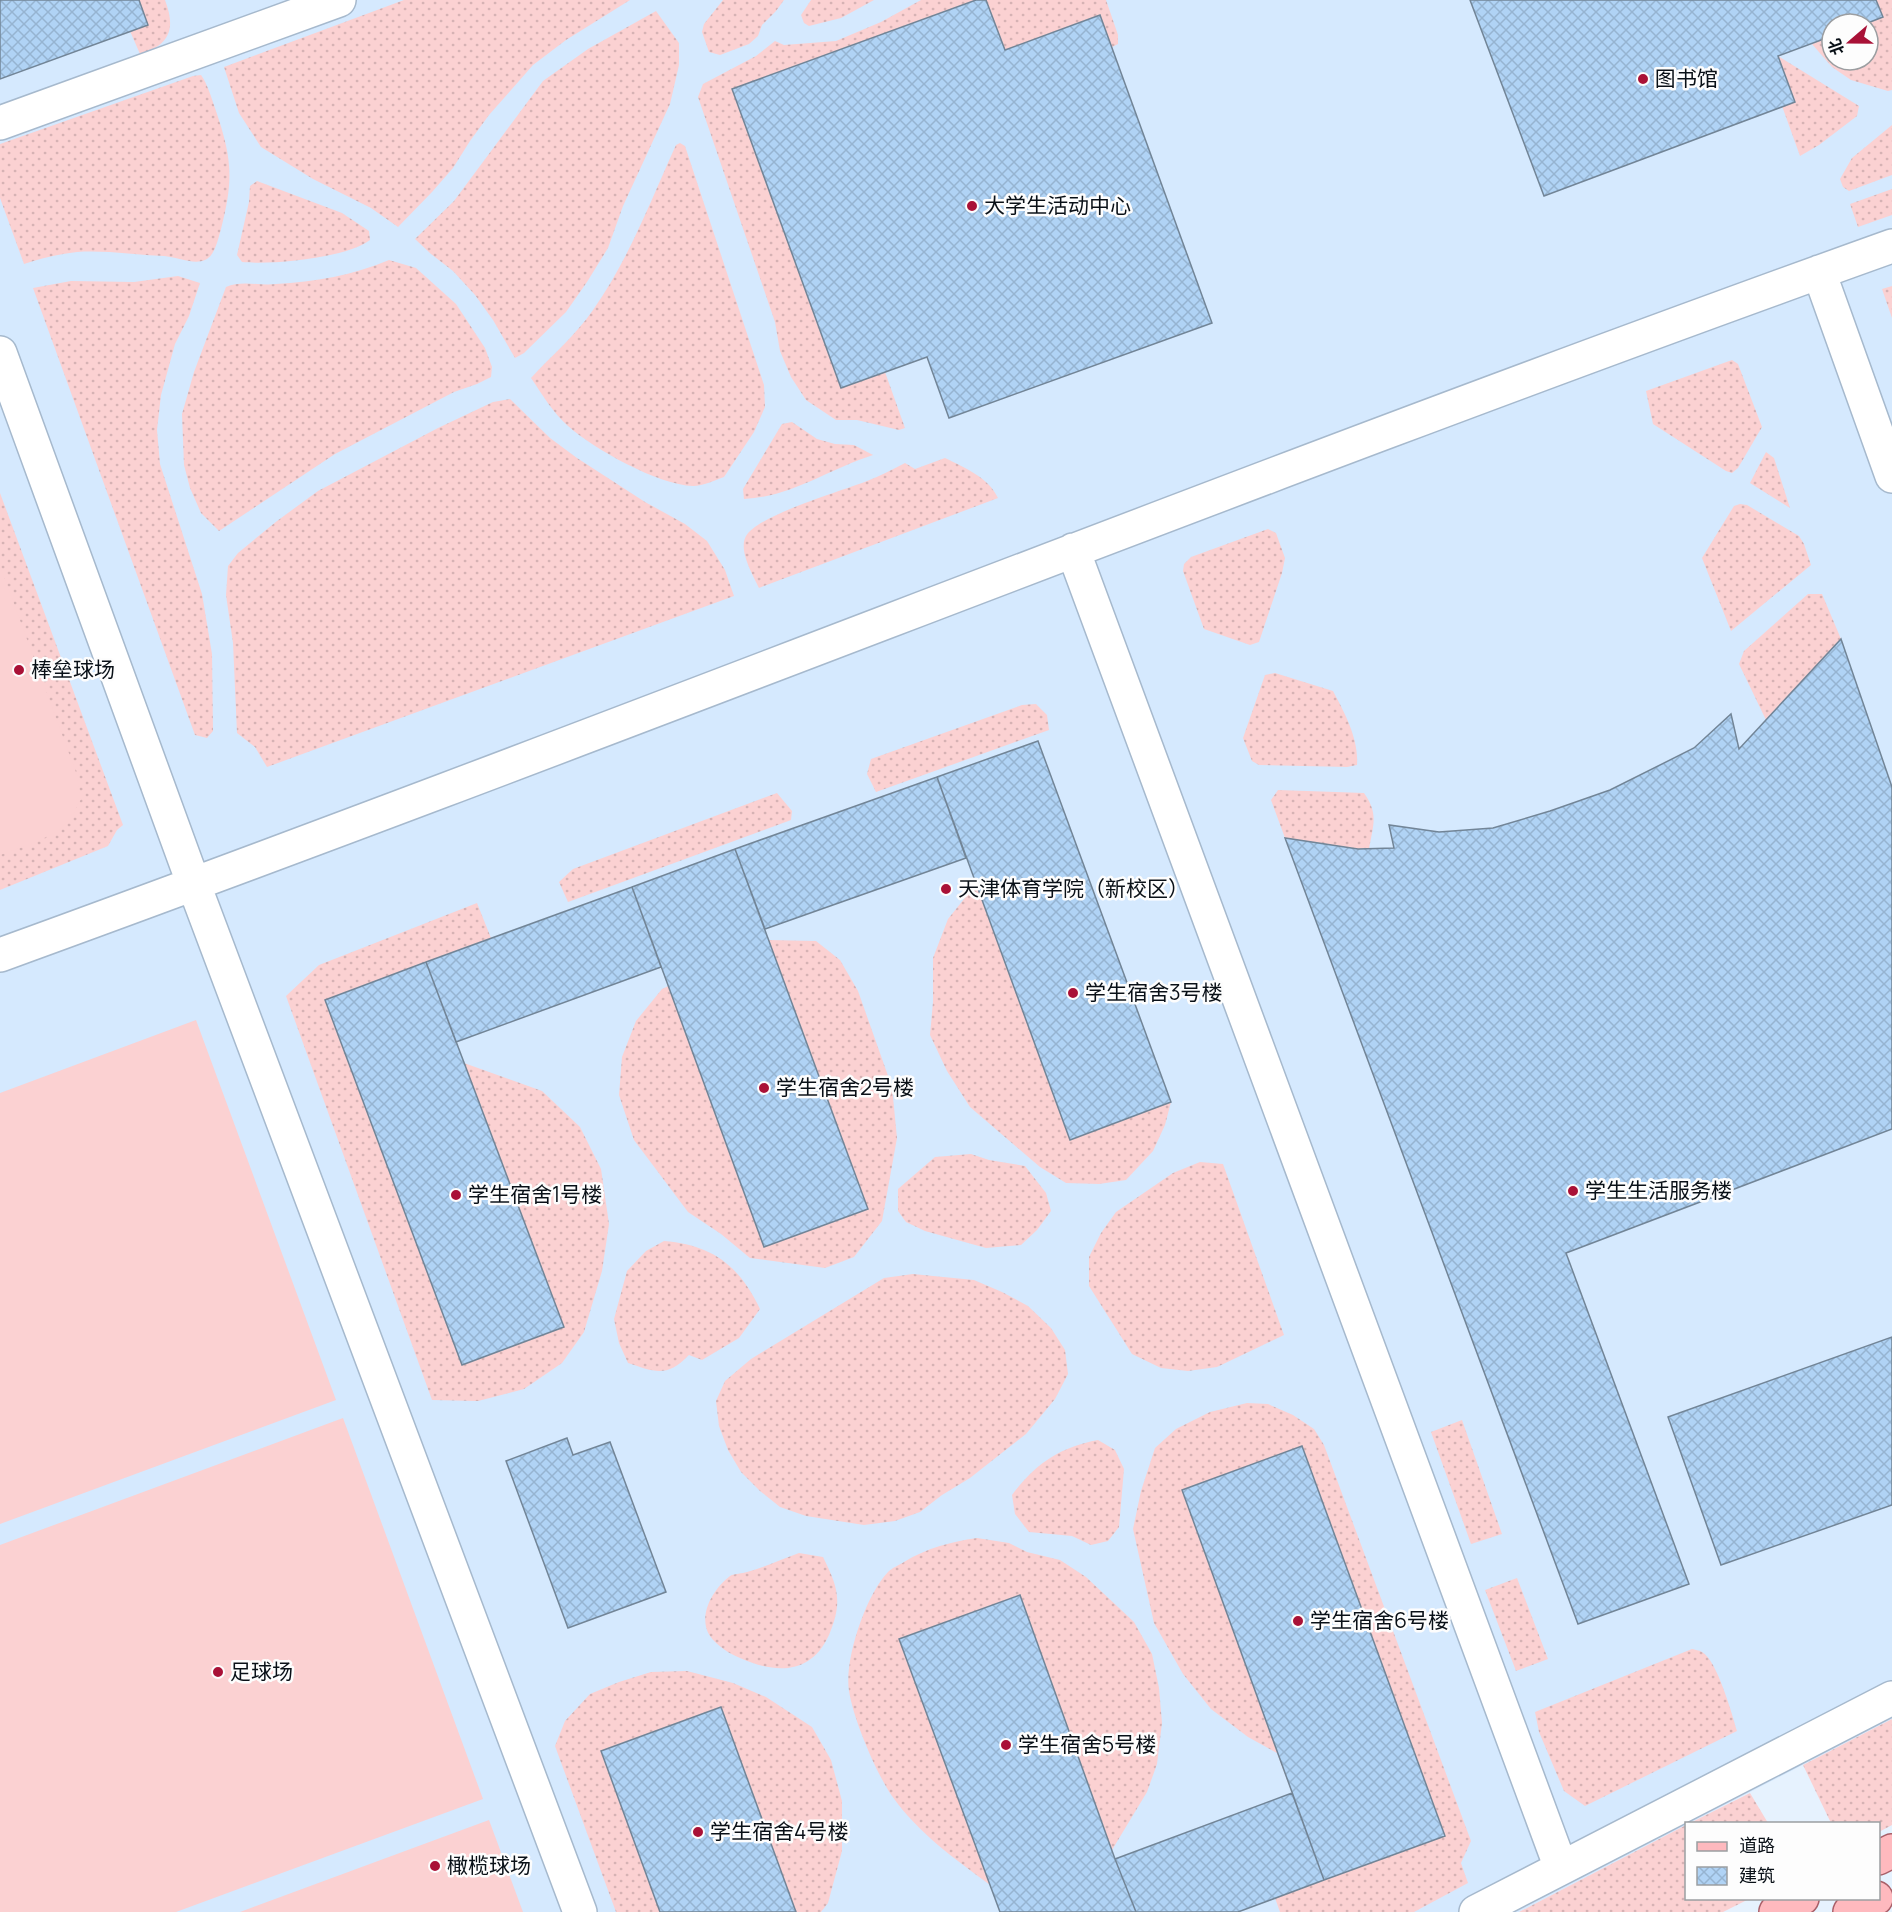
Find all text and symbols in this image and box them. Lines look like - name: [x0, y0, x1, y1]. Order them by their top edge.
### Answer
- north arrow: [1820, 12, 1880, 72]
- text: 北: [1823, 36, 1849, 58]
- place label: 图书馆: [1655, 64, 1718, 92]
- marker: 图书馆: [1636, 72, 1650, 86]
- place label: 大学生活动中心: [984, 191, 1131, 219]
- marker: 大学生活动中心: [965, 199, 979, 213]
- place label: 棒垒球场: [31, 655, 115, 683]
- marker: 棒垒球场: [12, 663, 26, 677]
- place label: 天津体育学院（新校区）: [958, 874, 1189, 902]
- marker: 天津体育学院（新校区）: [939, 882, 953, 896]
- place label: 学生宿舍3号楼: [1085, 978, 1223, 1006]
- marker: 学生宿舍3号楼: [1066, 986, 1080, 1000]
- place label: 学生宿舍2号楼: [776, 1073, 914, 1101]
- marker: 学生宿舍2号楼: [757, 1081, 771, 1095]
- place label: 学生生活服务楼: [1585, 1176, 1732, 1204]
- place label: 学生宿舍1号楼: [468, 1180, 602, 1208]
- marker: 学生生活服务楼: [1566, 1184, 1580, 1198]
- marker: 学生宿舍1号楼: [449, 1188, 463, 1202]
- place label: 学生宿舍6号楼: [1310, 1606, 1449, 1634]
- marker: 学生宿舍6号楼: [1291, 1614, 1305, 1628]
- place label: 足球场: [230, 1657, 293, 1685]
- marker: 足球场: [211, 1665, 225, 1679]
- place label: 学生宿舍5号楼: [1018, 1730, 1156, 1758]
- marker: 学生宿舍5号楼: [999, 1738, 1013, 1752]
- place label: 学生宿舍4号楼: [710, 1817, 848, 1845]
- legend: [1685, 1822, 1880, 1900]
- marker: 学生宿舍4号楼: [691, 1825, 705, 1839]
- text: 道路: [1739, 1833, 1775, 1857]
- place label: 橄榄球场: [447, 1851, 531, 1879]
- marker: 橄榄球场: [428, 1859, 442, 1873]
- text: 建筑: [1739, 1863, 1775, 1887]

